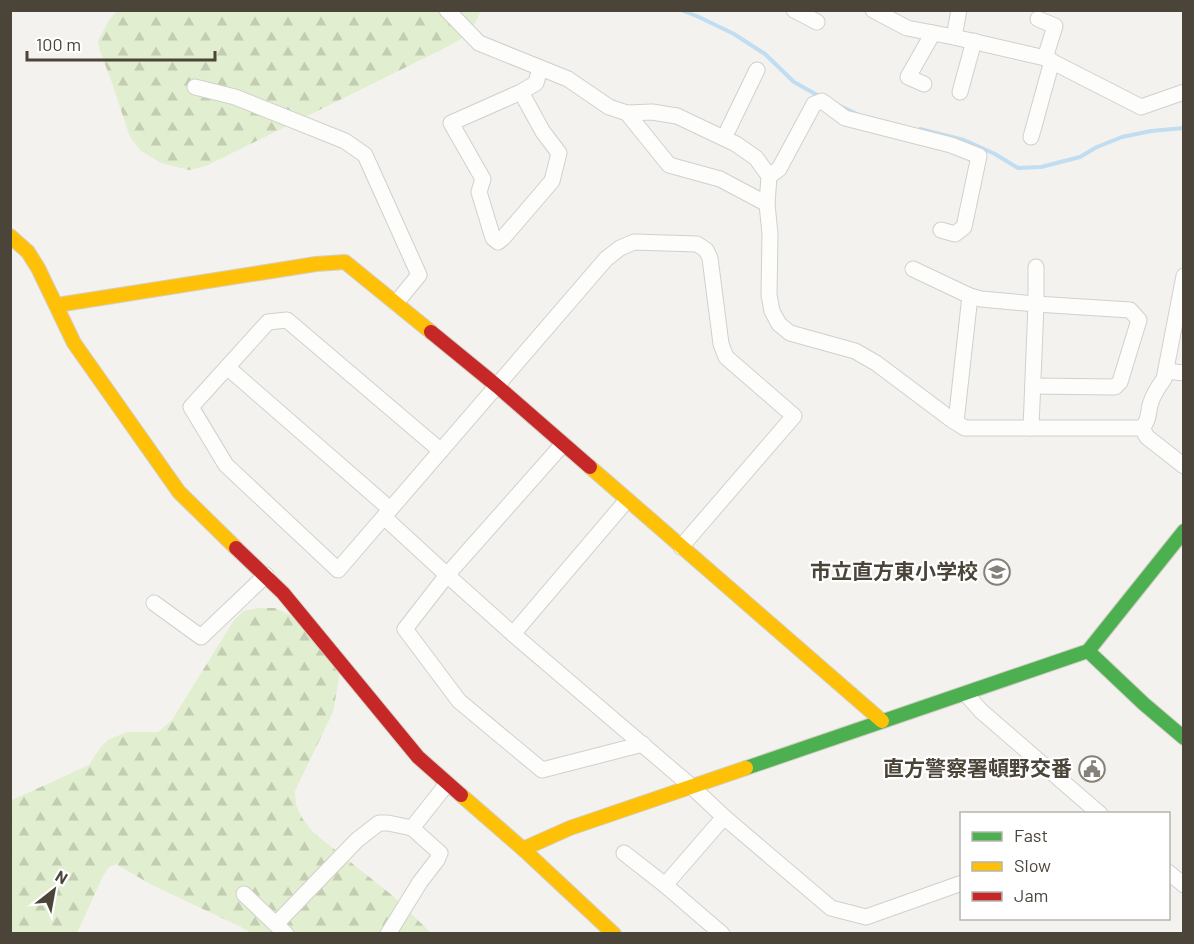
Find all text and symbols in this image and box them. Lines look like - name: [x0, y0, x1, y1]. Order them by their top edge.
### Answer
- scale bar: [27, 24, 214, 62]
- text: 100 m: [36, 33, 81, 55]
- school or university icon: 市立直方東小学校: [982, 557, 1012, 587]
- place label: 市立直方東小学校: [810, 558, 978, 583]
- public building icon: 直方警察署頓野交番: [1077, 754, 1107, 784]
- place label: 直方警察署頓野交番: [883, 755, 1072, 780]
- legend: [960, 812, 1170, 920]
- text: Fast: [1014, 824, 1048, 846]
- text: Slow: [1014, 854, 1051, 876]
- north arrow: [24, 860, 84, 920]
- text: N: [53, 866, 71, 888]
- text: Jam: [1014, 884, 1048, 906]

